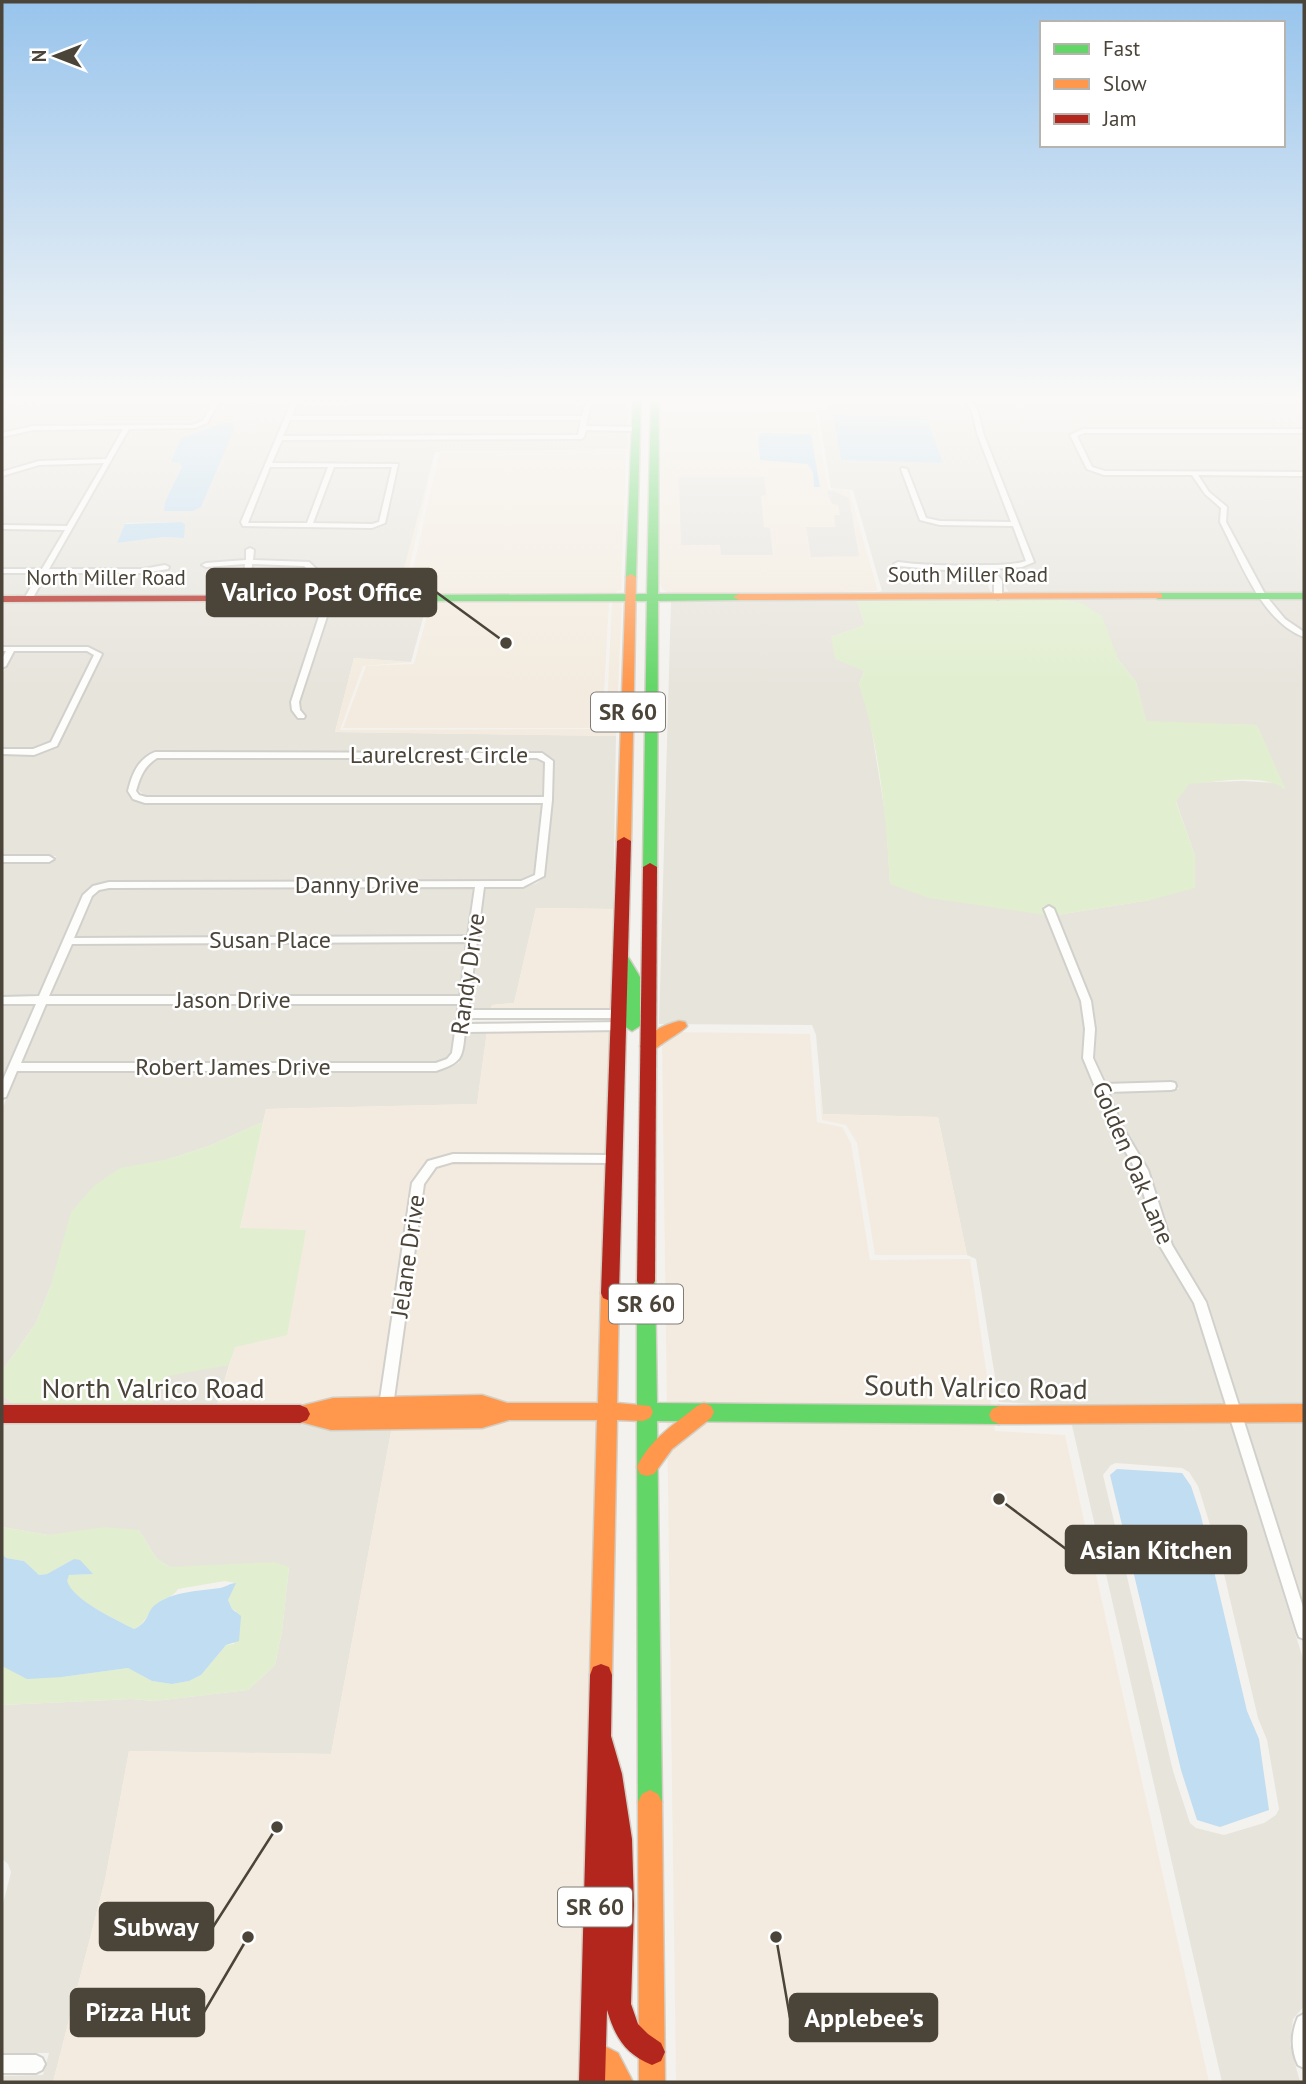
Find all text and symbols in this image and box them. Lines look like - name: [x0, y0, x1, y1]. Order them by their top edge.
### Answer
- north arrow: [21, 21, 91, 91]
- legend: [1040, 21, 1285, 147]
- text: Fast: [1103, 35, 1140, 62]
- text: N: [27, 50, 51, 62]
- text: Slow: [1103, 70, 1147, 97]
- text: Jam: [1102, 105, 1137, 132]
- street label: South Miller Road: [888, 561, 1048, 588]
- street label: North Miller Road: [26, 564, 186, 591]
- callout: Valrico Post Office: [207, 569, 436, 616]
- text: Valrico Post Office: [221, 575, 422, 608]
- road number: SR 60: [591, 692, 665, 732]
- street label: Laurelcrest Circle: [350, 739, 528, 770]
- street label: Danny Drive: [295, 869, 419, 900]
- street label: Randy Drive: [444, 911, 491, 1037]
- street label: Susan Place: [209, 924, 331, 955]
- street label: Jason Drive: [174, 984, 291, 1015]
- street label: Robert James Drive: [135, 1051, 331, 1082]
- street label: Golden Oak Lane: [1085, 1077, 1182, 1249]
- street label: Jelane Drive: [383, 1193, 431, 1320]
- road number: SR 60: [609, 1284, 683, 1324]
- street label: South Valrico Road: [864, 1366, 1088, 1407]
- street label: North Valrico Road: [42, 1369, 265, 1406]
- callout: Asian Kitchen: [1066, 1526, 1246, 1573]
- text: Asian Kitchen: [1080, 1533, 1232, 1566]
- road number: SR 60: [558, 1888, 632, 1926]
- callout: Subway: [100, 1903, 213, 1950]
- text: Subway: [113, 1910, 199, 1943]
- callout: Pizza Hut: [71, 1989, 204, 2036]
- callout: Applebee's: [790, 1994, 937, 2041]
- text: Pizza Hut: [85, 1995, 191, 2028]
- text: Applebee's: [804, 2001, 924, 2034]

